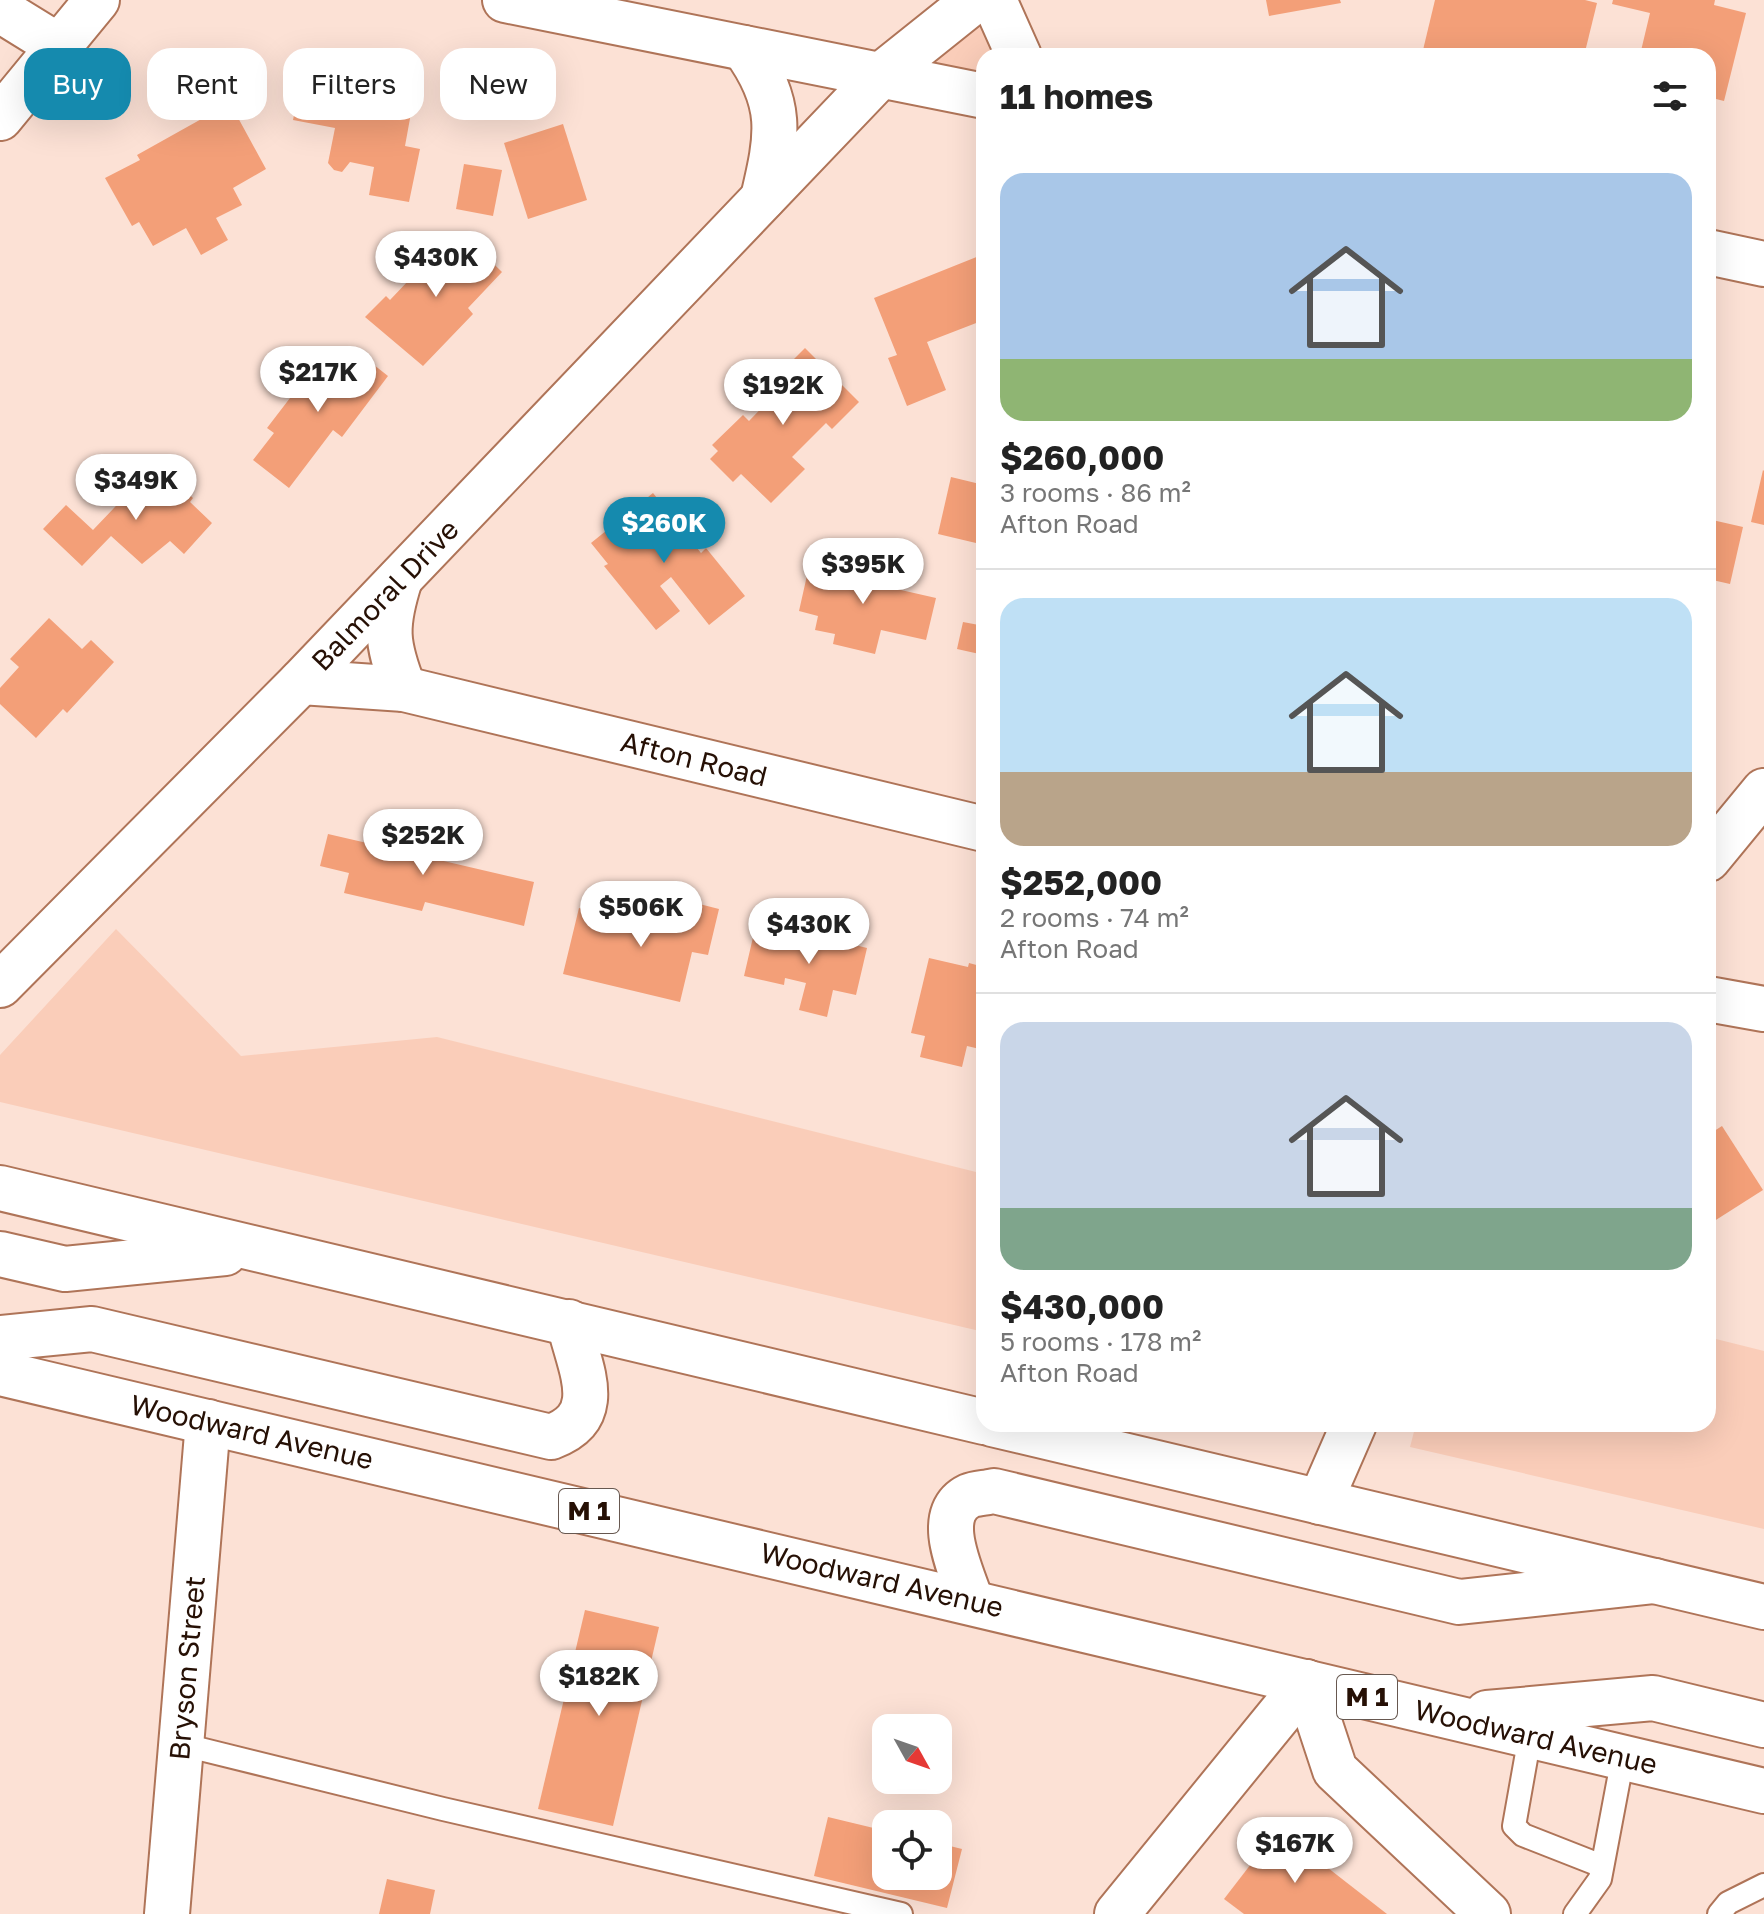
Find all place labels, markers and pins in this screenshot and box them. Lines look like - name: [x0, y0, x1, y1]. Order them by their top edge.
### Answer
- pin: $430K: [380, 231, 492, 299]
- pin: $217K: [262, 346, 374, 414]
- pin: $192K: [727, 359, 839, 427]
- pin: $349K: [80, 454, 192, 522]
- pin: $260K: [608, 497, 720, 565]
- pin: $395K: [807, 538, 919, 606]
- pin: $252K: [367, 809, 479, 877]
- pin: $506K: [585, 881, 697, 949]
- pin: $430K: [753, 898, 865, 966]
- pin: $182K: [543, 1650, 655, 1718]
- pin: $167K: [1239, 1817, 1351, 1885]

